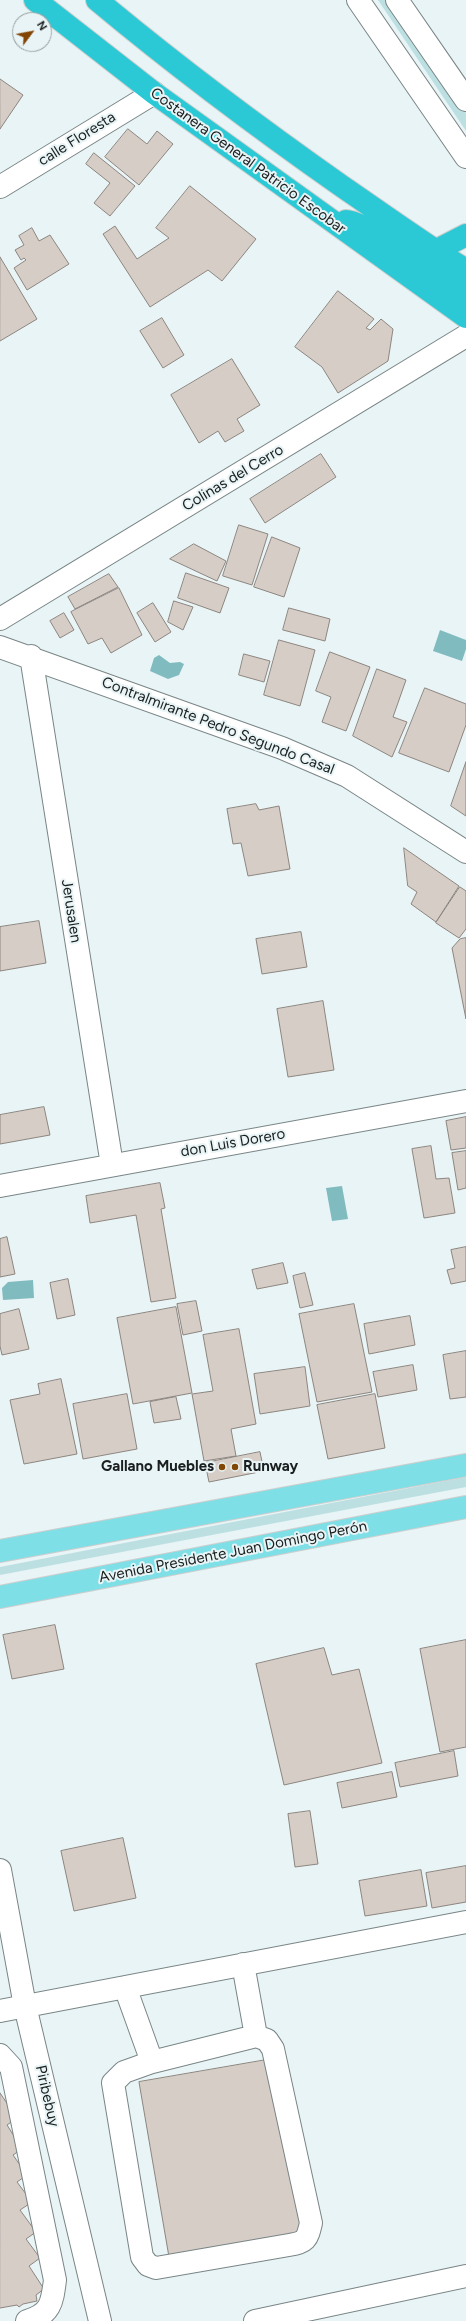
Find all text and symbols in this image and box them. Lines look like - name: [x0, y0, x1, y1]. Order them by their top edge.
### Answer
- north arrow: [12, 12, 52, 52]
- text: N: [34, 19, 50, 33]
- street label: Costanera General Patricio Escobar: [147, 84, 349, 238]
- street label: calle Floresta: [35, 108, 119, 170]
- street label: Colinas del Cerro: [179, 441, 287, 515]
- street label: Contralmirante Pedro Segundo Casal: [99, 673, 337, 779]
- street label: Jerusalen: [57, 878, 85, 944]
- street label: don Luis Dorero: [179, 1125, 287, 1161]
- place label: Gallano Muebles: [101, 1458, 214, 1476]
- place label: Runway: [243, 1458, 298, 1476]
- marker: Gallano Muebles: [217, 1462, 227, 1472]
- marker: Runway: [230, 1462, 240, 1472]
- street label: Avenida Presidente Juan Domingo Perón: [98, 1517, 368, 1587]
- street label: Piribebuy: [31, 2063, 63, 2129]

